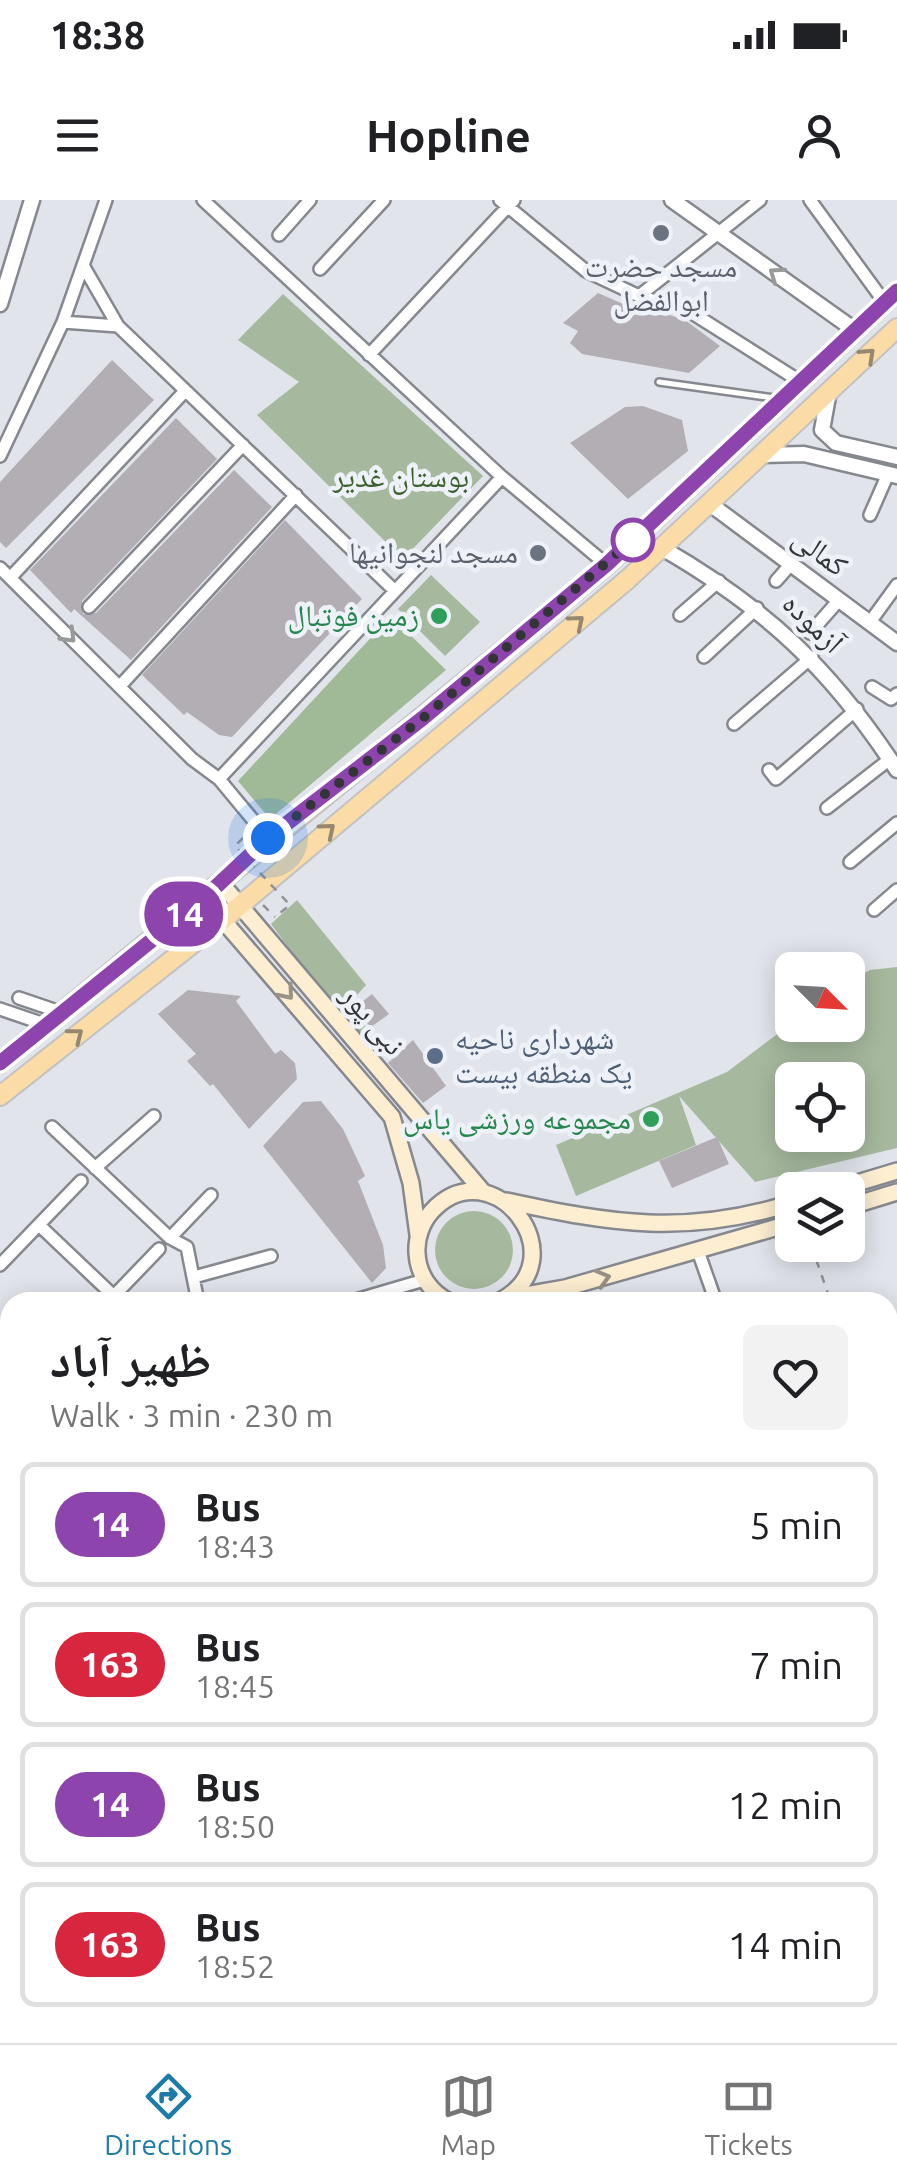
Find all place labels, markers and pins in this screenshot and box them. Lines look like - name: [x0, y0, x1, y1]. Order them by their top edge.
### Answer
- marker: مسجد حضرت ابوالفضل: [650, 222, 672, 244]
- place label: مسجد حضرت ابوالفضل: [585, 249, 737, 319]
- unlabelled marker: [612, 519, 654, 561]
- place label: مسجد لنجوانیها: [349, 535, 518, 570]
- marker: مسجد لنجوانیها: [527, 542, 549, 564]
- place label: زمین فوتبال: [287, 598, 419, 634]
- marker: زمین فوتبال: [428, 605, 450, 627]
- place label: شهرداری ناحیه یک منطقه بیست: [455, 1021, 632, 1090]
- marker: شهرداری ناحیه یک منطقه بیست: [424, 1045, 446, 1067]
- place label: مجموعه ورزشی یاس: [403, 1101, 631, 1137]
- marker: مجموعه ورزشی یاس: [640, 1108, 662, 1130]

